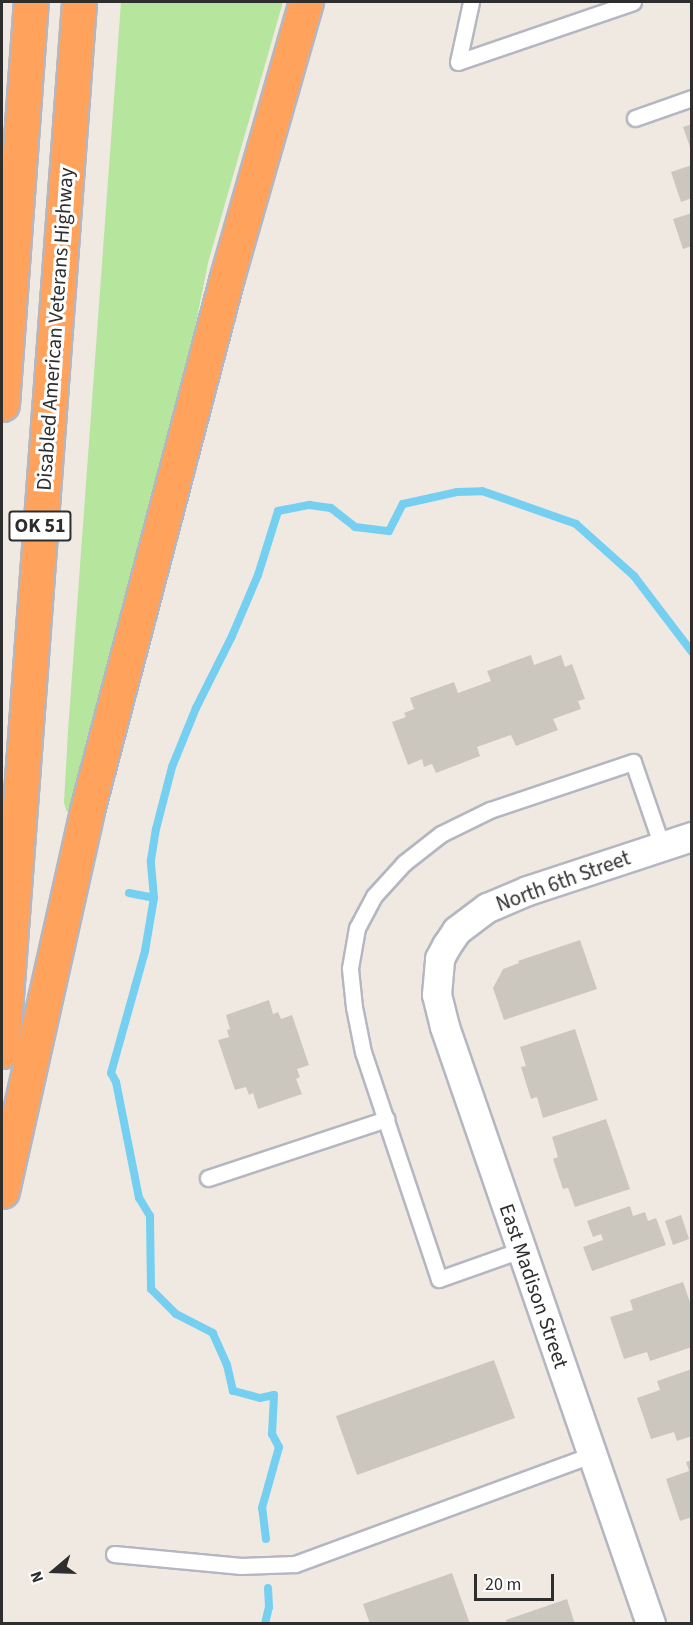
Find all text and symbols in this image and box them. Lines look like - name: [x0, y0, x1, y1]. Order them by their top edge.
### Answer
- street label: Disabled American Veterans Highway: [31, 167, 79, 491]
- road number: OK 51: [7, 509, 73, 543]
- street label: North 6th Street: [493, 845, 633, 917]
- street label: East Madison Street: [494, 1200, 574, 1372]
- north arrow: [24, 1541, 84, 1601]
- scale bar: [477, 1562, 556, 1600]
- text: N: [25, 1568, 49, 1585]
- text: 20 m: [485, 1572, 521, 1597]

